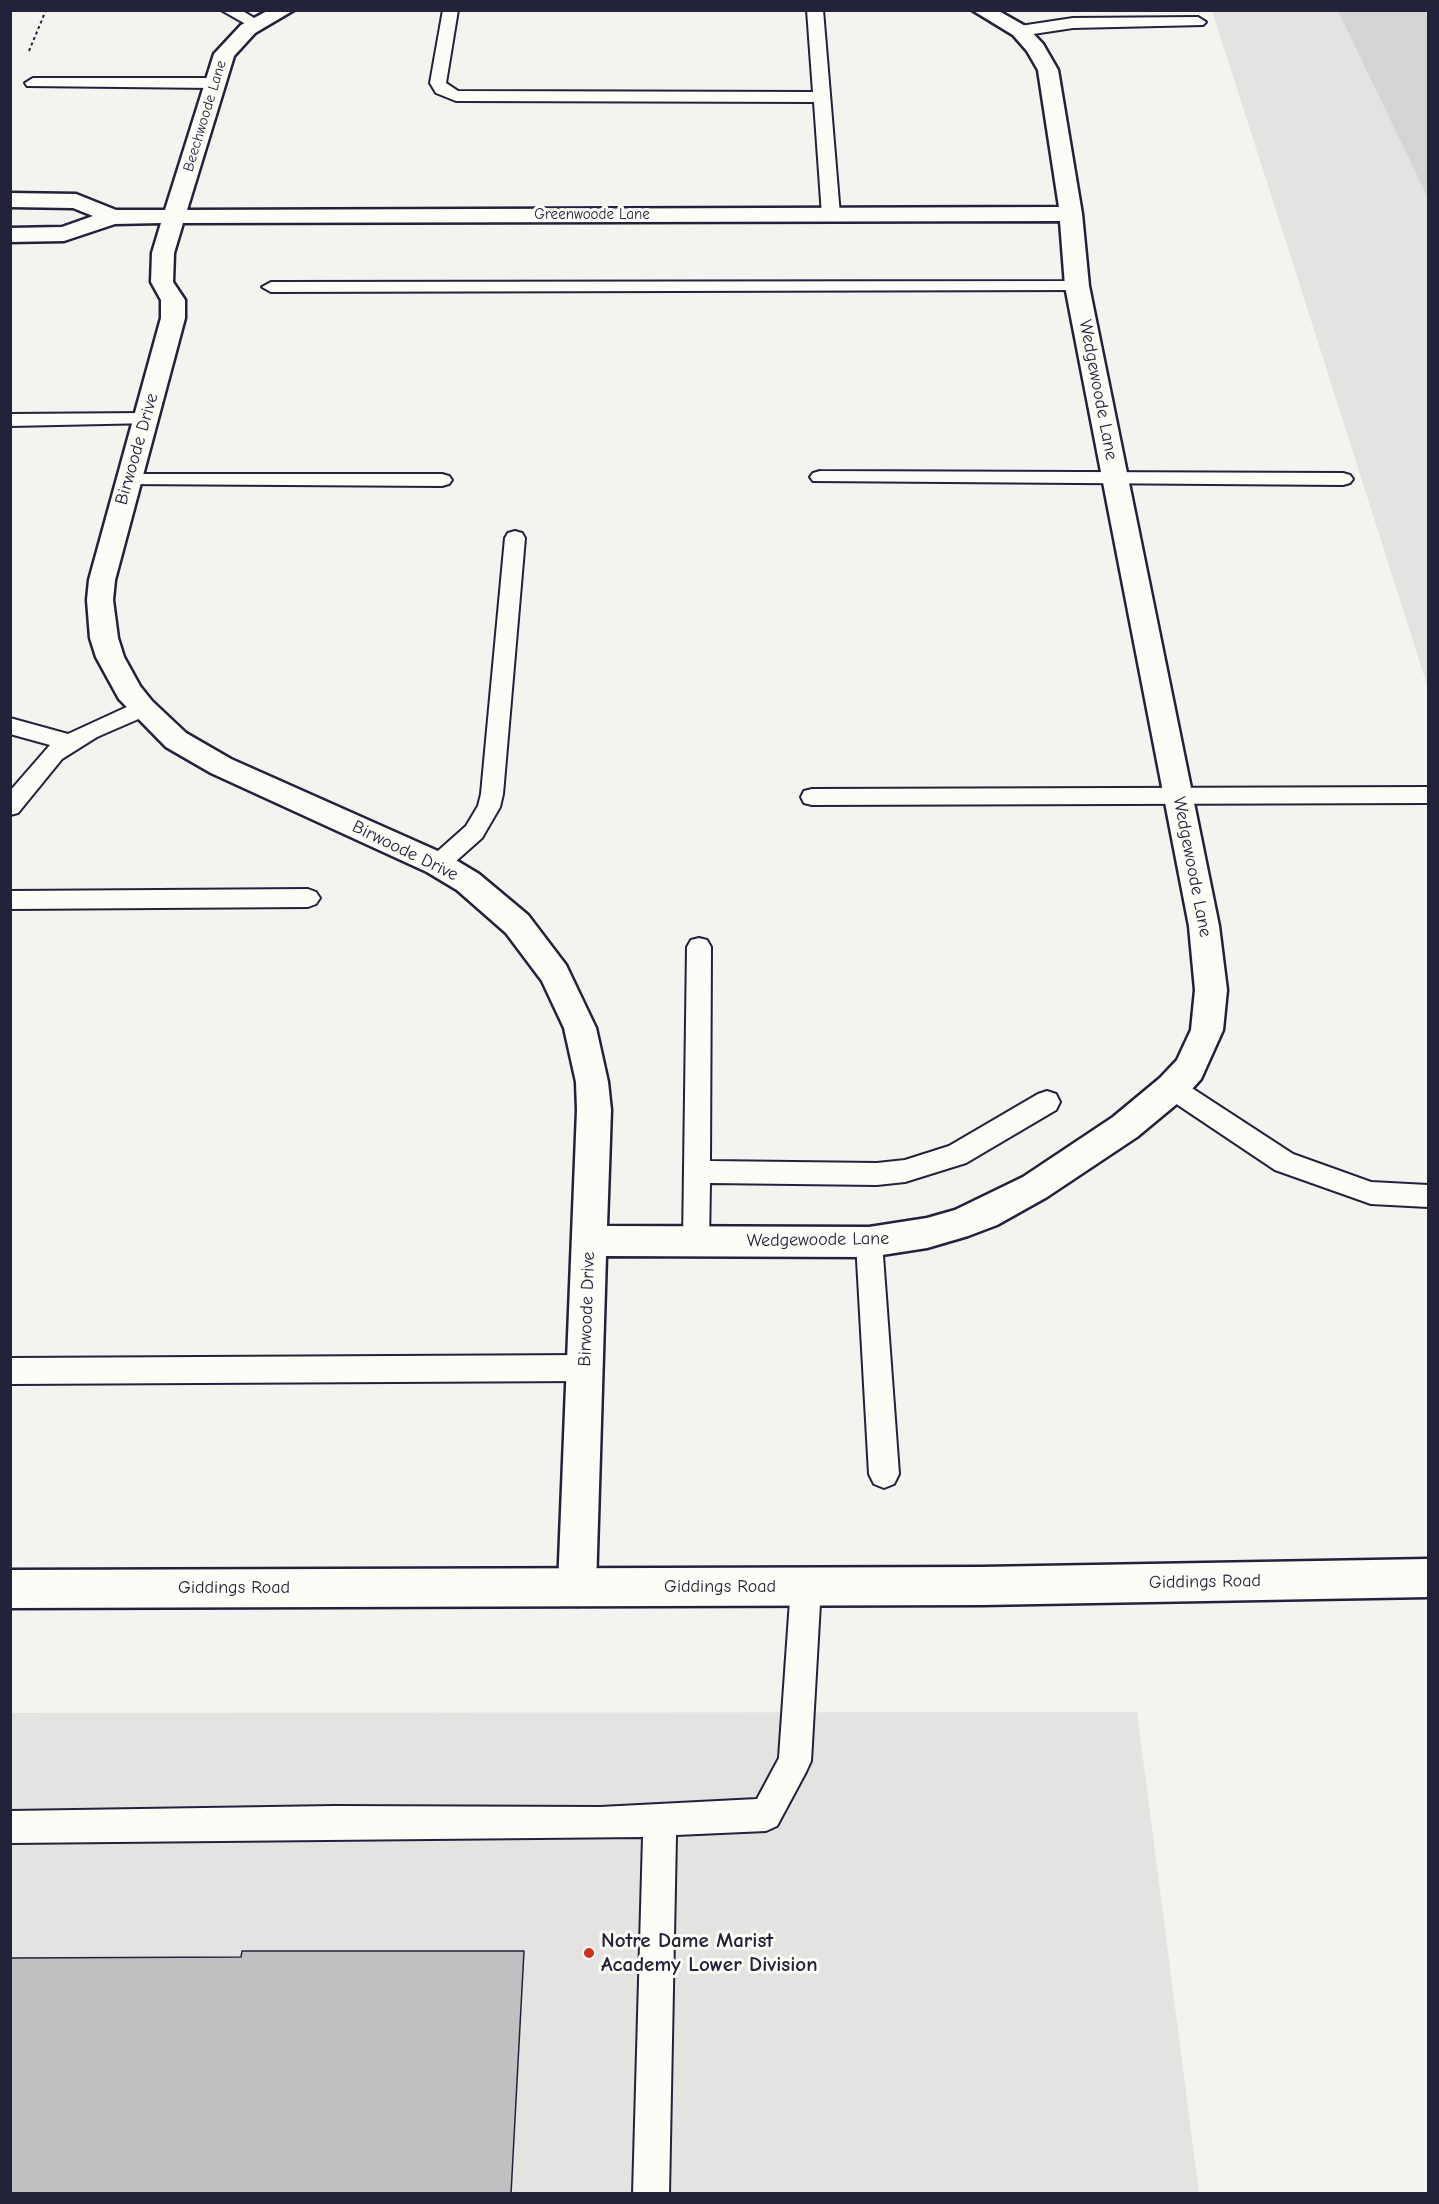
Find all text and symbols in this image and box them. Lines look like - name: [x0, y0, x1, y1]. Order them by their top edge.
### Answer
- street label: Beechwoode Lane: [180, 58, 230, 174]
- street label: Greenwoode Lane: [534, 206, 650, 224]
- street label: Wedgewoode Lane: [1074, 318, 1122, 462]
- street label: Birwoode Drive: [111, 391, 163, 507]
- street label: Wedgewoode Lane: [1168, 795, 1216, 939]
- street label: Birwoode Drive: [349, 816, 461, 886]
- street label: Wedgewoode Lane: [747, 1228, 889, 1252]
- street label: Birwoode Drive: [574, 1251, 600, 1367]
- street label: Giddings Road: [1149, 1570, 1261, 1594]
- street label: Giddings Road: [664, 1576, 776, 1598]
- street label: Giddings Road: [178, 1577, 290, 1599]
- place label: Notre Dame Marist Academy Lower Division: [601, 1928, 818, 1978]
- marker: Notre Dame Marist Academy Lower Division: [582, 1946, 596, 1960]

